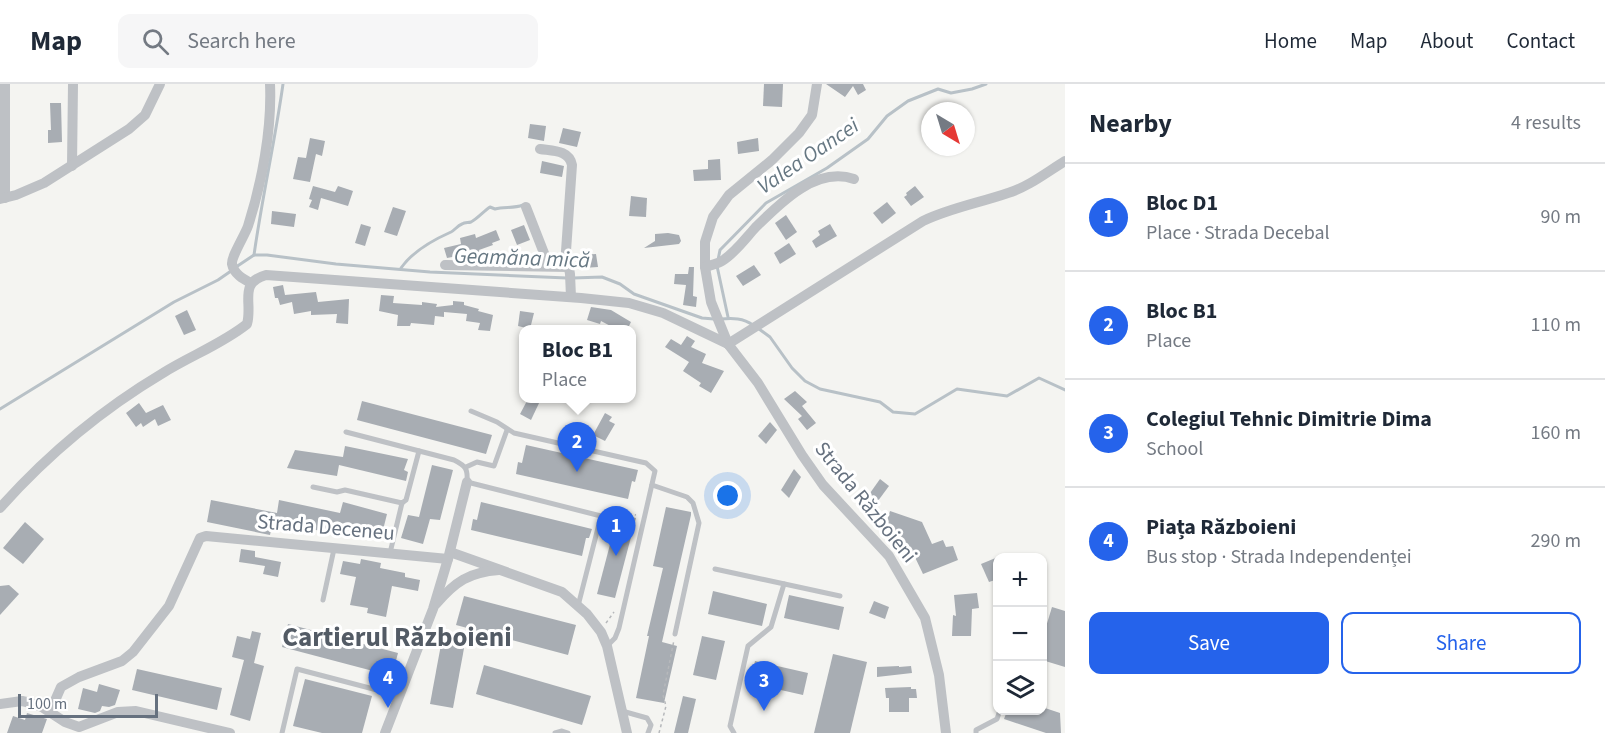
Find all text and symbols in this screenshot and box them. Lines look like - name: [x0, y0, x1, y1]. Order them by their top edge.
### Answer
- search box: [118, 14, 538, 68]
- text: Map: [30, 21, 82, 61]
- icon: search: [139, 25, 172, 58]
- text: Search here: [187, 25, 296, 57]
- text: Home: [1264, 26, 1317, 56]
- text: Map: [1350, 26, 1388, 56]
- text: About: [1421, 26, 1473, 56]
- text: Contact: [1506, 26, 1575, 56]
- north arrow: [921, 102, 975, 156]
- text: Nearby: [1089, 105, 1172, 142]
- text: 4 results: [1511, 109, 1581, 137]
- water label: Valea Oancei: [751, 110, 866, 202]
- text: Bloc D1: [1146, 187, 1218, 219]
- text: 1: [1103, 203, 1114, 231]
- text: 90 m: [1541, 203, 1581, 231]
- text: Place · Strada Decebal: [1146, 219, 1330, 247]
- water label: Geamăna mică: [453, 240, 591, 276]
- text: Bloc B1: [1146, 295, 1217, 327]
- text: 2: [1103, 311, 1114, 339]
- text: 110 m: [1531, 311, 1581, 339]
- popup: [519, 325, 636, 403]
- text: Place: [1146, 327, 1191, 355]
- text: Bloc B1: [542, 334, 613, 366]
- text: Place: [542, 366, 587, 394]
- text: Colegiul Tehnic Dimitrie Dima: [1146, 403, 1432, 435]
- text: 3: [1103, 419, 1114, 447]
- text: 160 m: [1531, 419, 1581, 447]
- pin: 2: [558, 422, 596, 472]
- street label: Strada Războieni: [808, 435, 924, 569]
- text: School: [1146, 435, 1203, 463]
- your location: [713, 481, 742, 510]
- street label: Strada Deceneu: [256, 506, 396, 548]
- pin: 1: [596, 506, 636, 556]
- text: Piața Războieni: [1146, 511, 1296, 543]
- text: 4: [1103, 527, 1114, 555]
- text: 290 m: [1531, 527, 1581, 555]
- text: Bus stop · Strada Independenței: [1146, 543, 1412, 571]
- map controls: [993, 553, 1047, 715]
- button: +: [993, 553, 1047, 607]
- button: −: [993, 607, 1047, 661]
- button: Save: [1089, 612, 1329, 674]
- button: Share: [1341, 612, 1581, 674]
- district label: Cartierul Războieni: [282, 618, 512, 657]
- pin: 4: [368, 658, 408, 708]
- button: layers: [993, 661, 1047, 715]
- pin: 3: [744, 662, 783, 711]
- scale bar: [18, 691, 158, 718]
- text: 100 m: [27, 693, 67, 715]

